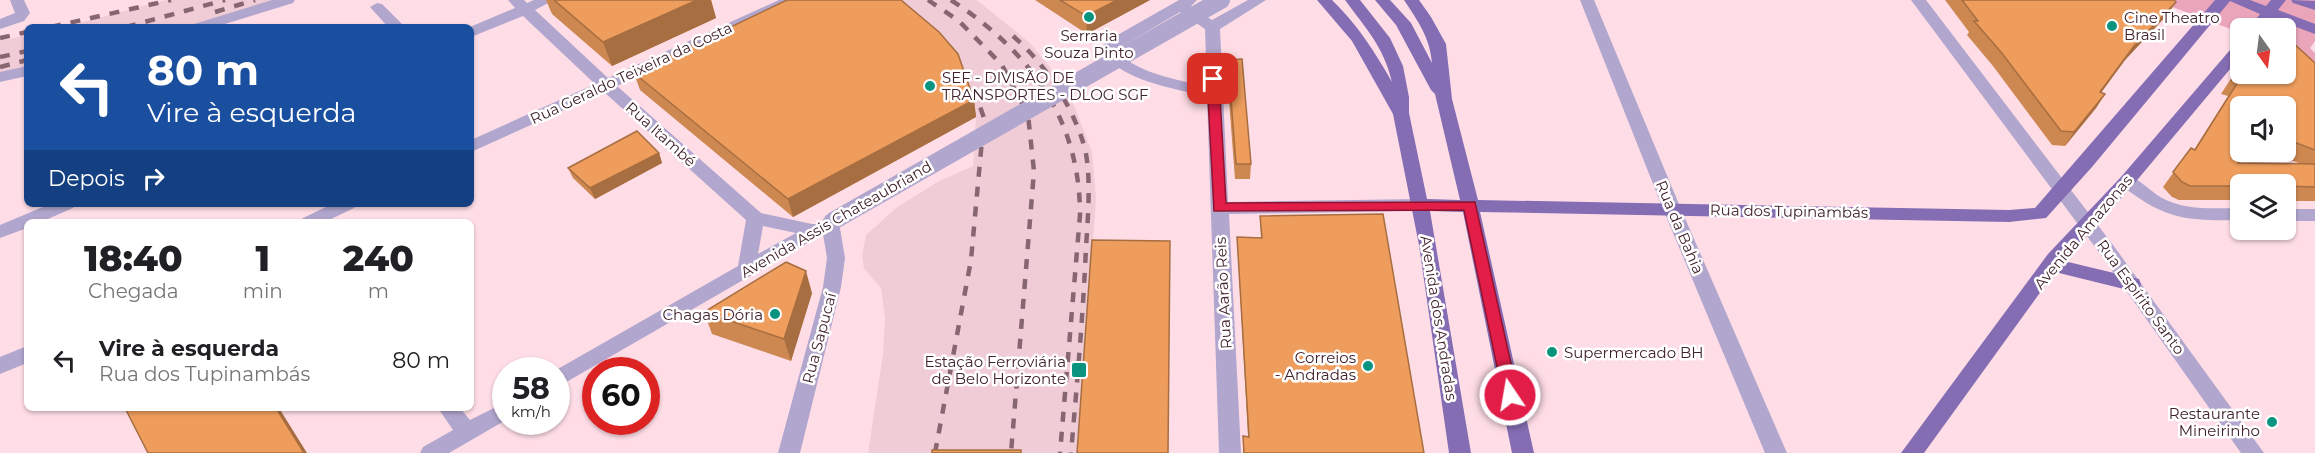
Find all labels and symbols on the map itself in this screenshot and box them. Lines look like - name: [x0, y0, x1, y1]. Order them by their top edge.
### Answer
- place label: Cine Theatro Brasil: [2124, 8, 2220, 44]
- marker: Serraria Souza Pinto: [1082, 10, 1096, 24]
- street label: Rua Geraldo Teixeira da Costa: [527, 18, 735, 128]
- north arrow: [2230, 18, 2296, 84]
- marker: Cine Theatro Brasil: [2105, 19, 2119, 33]
- place label: Serraria Souza Pinto: [1044, 26, 1134, 62]
- pin: [1187, 53, 1238, 104]
- place label: SEF - DIVISÃO DE TRANSPORTES - DLOG SGF: [942, 68, 1149, 104]
- marker: SEF - DIVISÃO DE TRANSPORTES - DLOG SGF: [923, 79, 937, 93]
- street label: Rua Itambé: [622, 97, 700, 171]
- street label: Avenida Assis Chateaubriand: [737, 156, 935, 282]
- street label: Avenida Amazonas: [2030, 171, 2136, 293]
- street label: Rua da Bahia: [1652, 177, 1708, 277]
- street label: Rua dos Tupinambás: [1710, 200, 1868, 222]
- street label: Avenida dos Andradas: [1417, 234, 1461, 402]
- street label: Rua Aarão Reis: [1211, 236, 1235, 350]
- street label: Rua Espírito Santo: [2093, 236, 2189, 358]
- street label: Rua Sapucaí: [798, 290, 841, 386]
- place label: Chagas Dória: [662, 305, 763, 324]
- marker: Chagas Dória: [768, 307, 782, 321]
- place label: Supermercado BH: [1564, 343, 1704, 362]
- marker: Supermercado BH: [1545, 345, 1559, 359]
- place label: Correios - Andradas: [1275, 348, 1356, 384]
- place label: Estação Ferroviária de Belo Horizonte: [924, 352, 1066, 388]
- speed limit sign: 60: [582, 357, 660, 435]
- marker: Correios - Andradas: [1361, 359, 1375, 373]
- marker: Estação Ferroviária de Belo Horizonte: [1070, 361, 1088, 379]
- position arrow: [1478, 363, 1542, 427]
- place label: Restaurante Mineirinho: [2169, 404, 2260, 440]
- marker: Restaurante Mineirinho: [2265, 415, 2279, 429]

